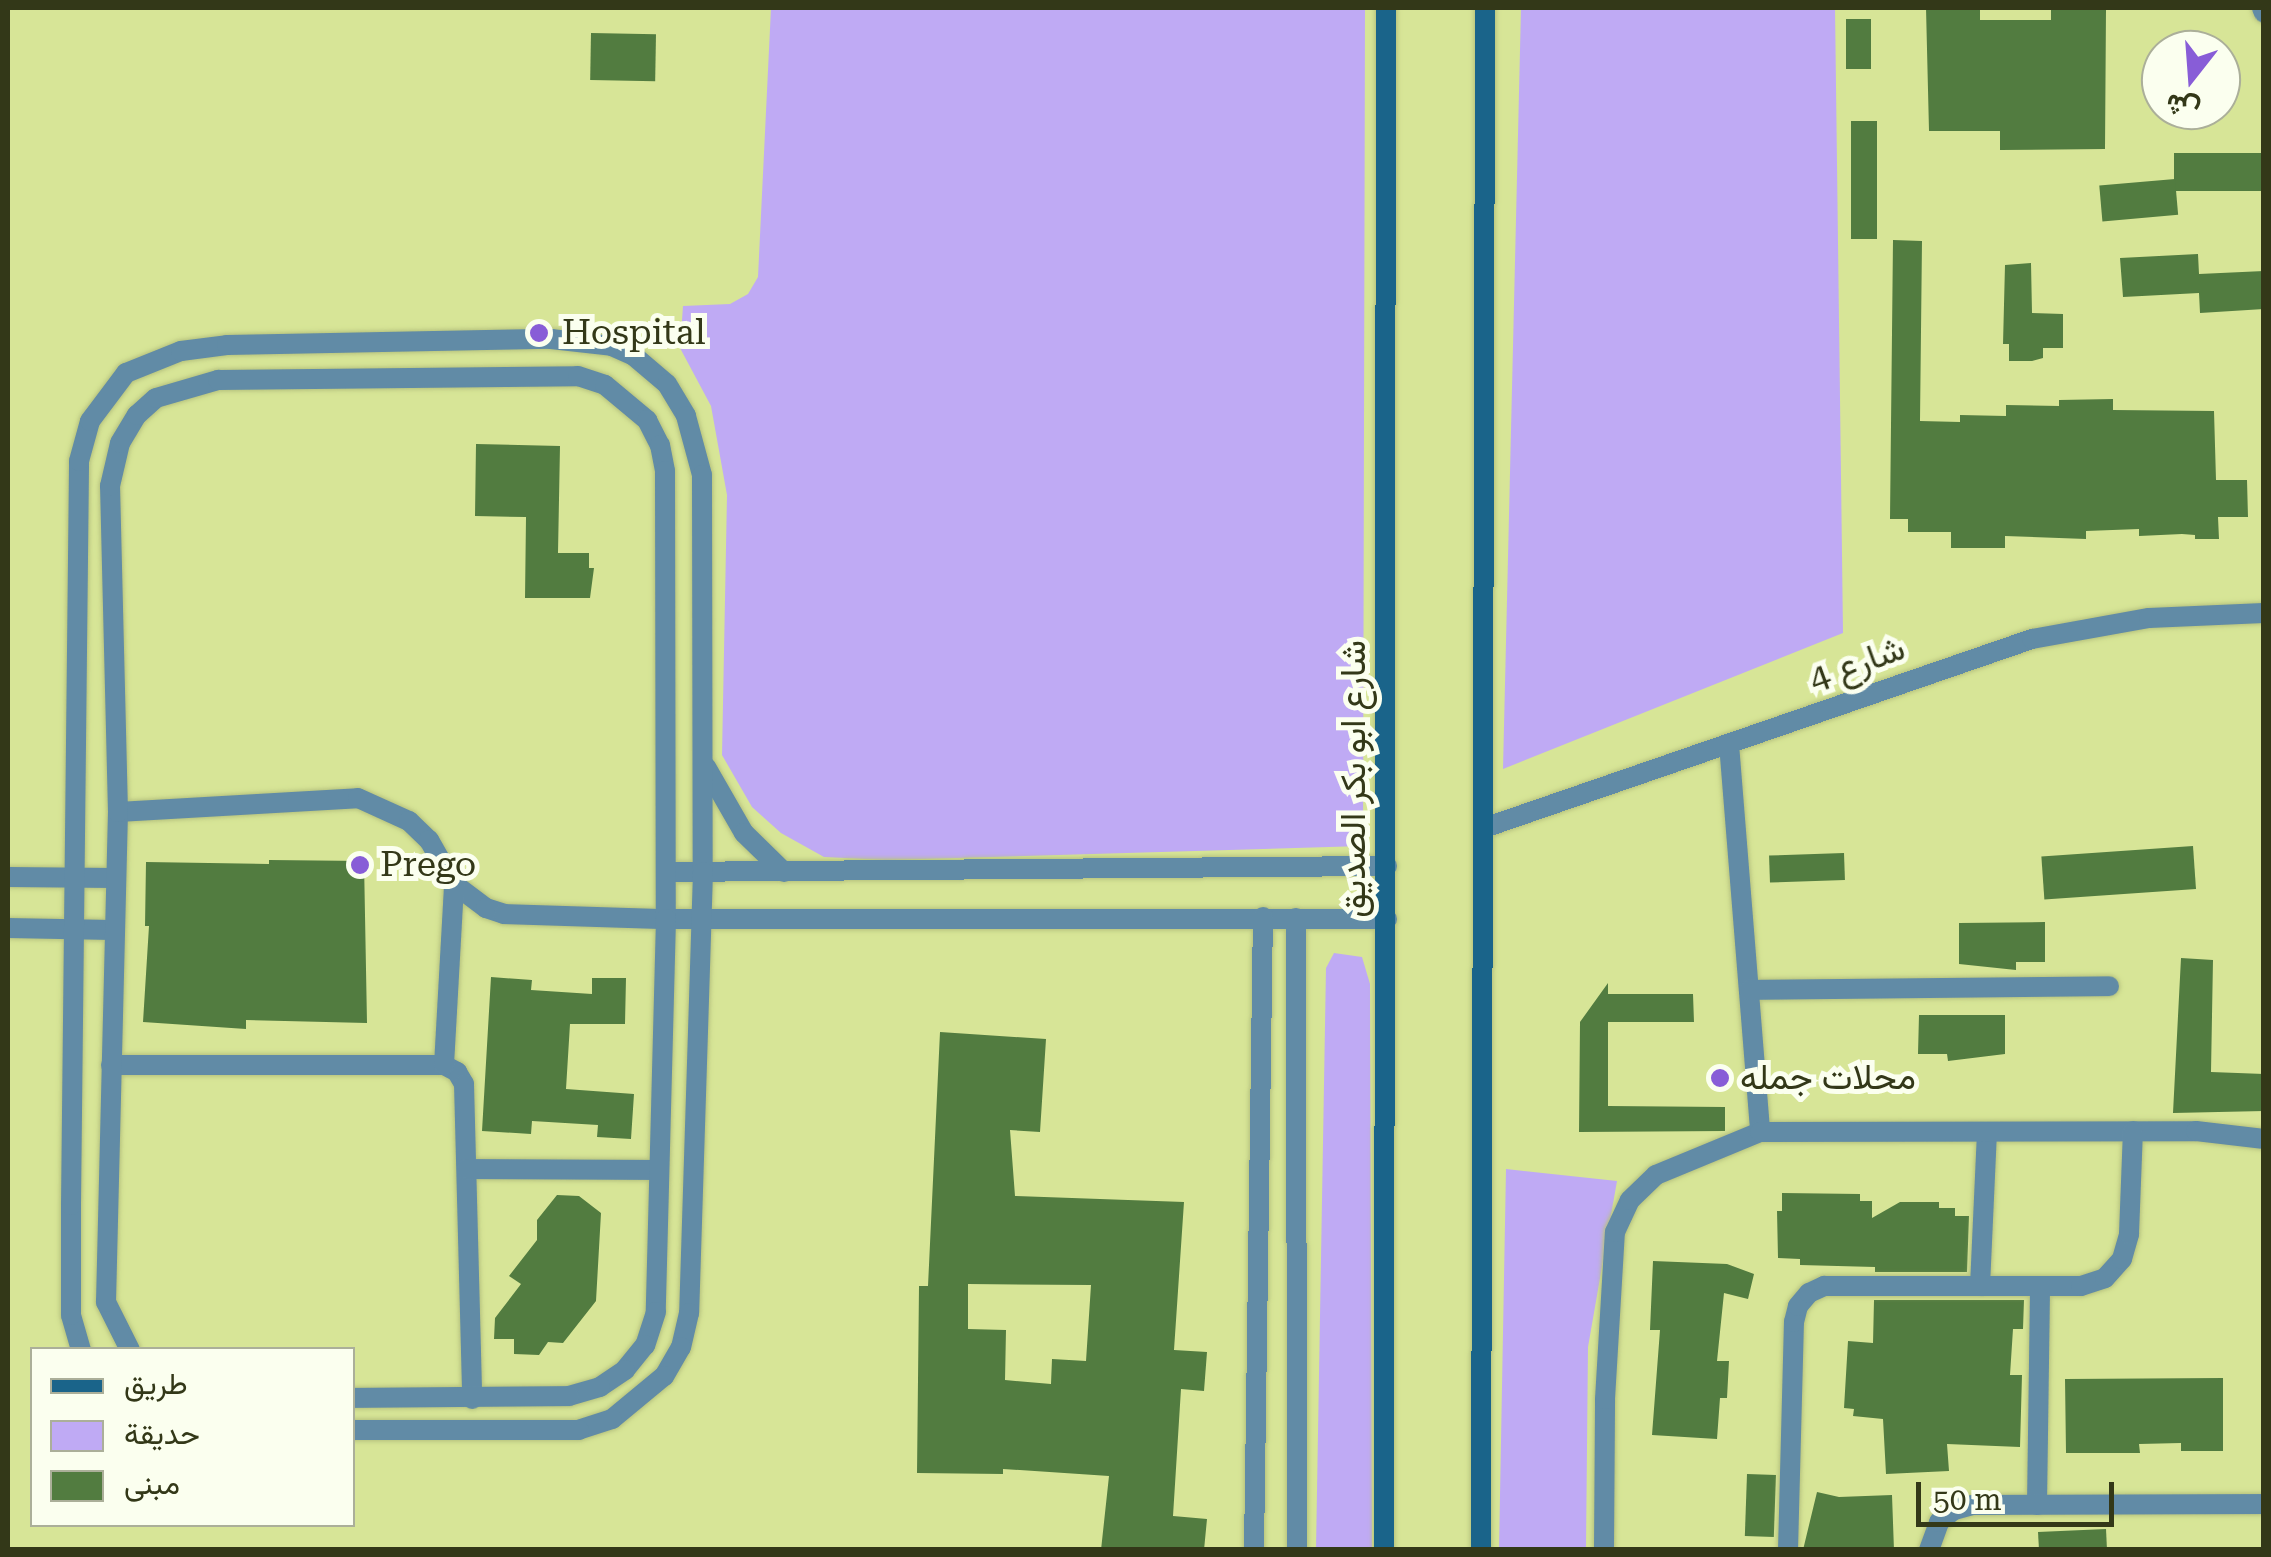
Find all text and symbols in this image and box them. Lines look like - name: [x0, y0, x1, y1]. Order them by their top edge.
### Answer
- north arrow: [2141, 30, 2241, 130]
- text: ش: [2162, 87, 2204, 128]
- place label: Hospital: [562, 312, 705, 354]
- marker: Hospital: [526, 320, 552, 346]
- street label: شارع 4: [1803, 627, 1911, 701]
- street label: شارع ابو بكر الصديق: [1333, 640, 1375, 918]
- place label: Prego: [380, 844, 476, 886]
- marker: Prego: [349, 854, 371, 876]
- place label: محلات جمله: [1740, 1057, 1916, 1099]
- marker: محلات جمله: [1709, 1067, 1731, 1089]
- legend: [30, 1347, 355, 1527]
- text: طريق: [124, 1366, 188, 1401]
- text: حديقة: [124, 1416, 200, 1451]
- scale bar: [1921, 1462, 2118, 1524]
- text: مبنى: [124, 1466, 180, 1501]
- text: 50 m: [1933, 1482, 2002, 1517]

